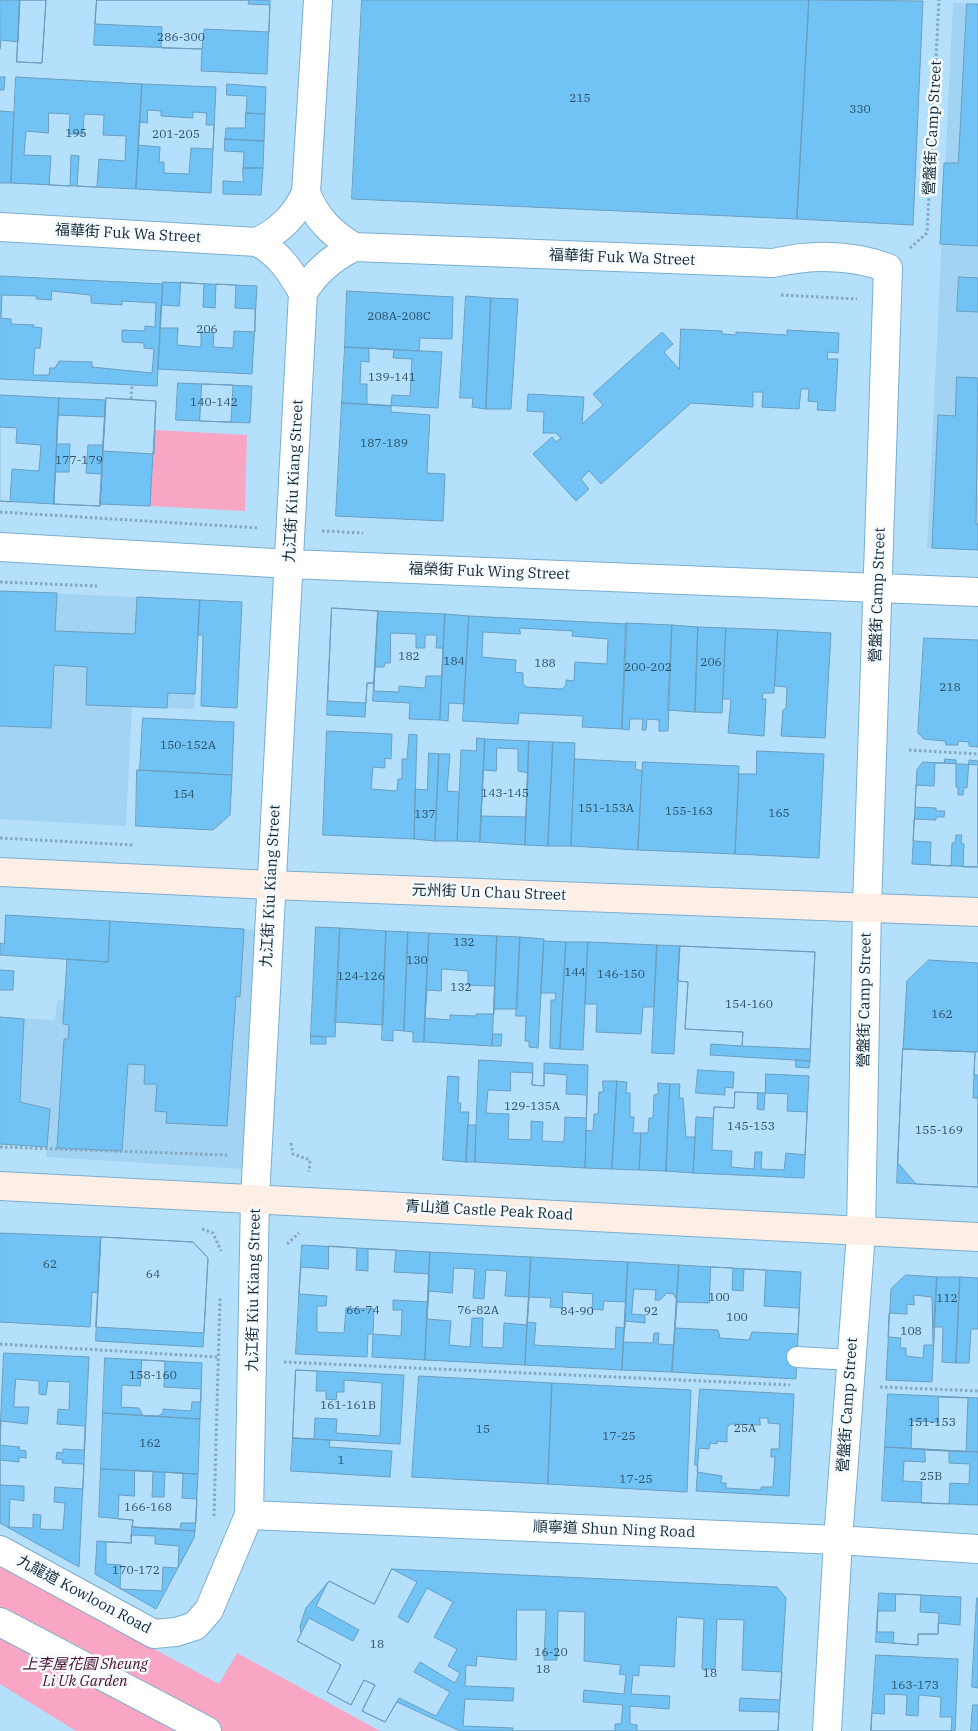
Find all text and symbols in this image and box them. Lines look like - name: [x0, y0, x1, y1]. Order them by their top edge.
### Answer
- house number: 286-300: [157, 31, 205, 45]
- street label: 營盤街 Camp Street: [920, 60, 946, 196]
- house number: 215: [569, 92, 591, 106]
- house number: 330: [849, 103, 871, 117]
- house number: 195: [65, 127, 87, 141]
- house number: 201-205: [152, 128, 200, 142]
- street label: 福華街 Fuk Wa Street: [54, 221, 202, 247]
- street label: 福華街 Fuk Wa Street: [549, 246, 695, 270]
- house number: 208A-208C: [367, 310, 431, 324]
- house number: 206: [196, 323, 218, 337]
- house number: 139-141: [368, 371, 416, 385]
- house number: 140-142: [190, 396, 238, 410]
- street label: 九江街 Kiu Kiang Street: [281, 399, 307, 563]
- house number: 187-189: [360, 437, 408, 451]
- house number: 177-179: [55, 454, 103, 468]
- street label: 營盤街 Camp Street: [867, 527, 889, 663]
- street label: 福榮街 Fuk Wing Street: [408, 560, 570, 584]
- house number: 182: [398, 650, 420, 664]
- house number: 184: [443, 655, 465, 669]
- house number: 206: [700, 656, 722, 670]
- house number: 188: [534, 657, 556, 671]
- house number: 200-202: [624, 661, 672, 675]
- house number: 218: [939, 681, 961, 695]
- house number: 150-152A: [160, 739, 216, 753]
- house number: 143-145: [481, 787, 529, 801]
- house number: 154: [173, 788, 195, 802]
- house number: 151-153A: [578, 802, 634, 816]
- street label: 九江街 Kiu Kiang Street: [258, 804, 284, 968]
- house number: 155-163: [665, 805, 713, 819]
- house number: 165: [768, 807, 790, 821]
- house number: 137: [414, 808, 436, 822]
- street label: 元州街 Un Chau Street: [411, 881, 567, 905]
- street label: 營盤街 Camp Street: [855, 932, 875, 1068]
- house number: 132: [453, 936, 475, 950]
- house number: 130: [406, 954, 428, 968]
- house number: 144: [564, 966, 586, 980]
- house number: 146-150: [597, 968, 645, 982]
- house number: 124-126: [337, 970, 385, 984]
- house number: 132: [450, 981, 472, 995]
- house number: 154-160: [725, 998, 773, 1012]
- house number: 162: [931, 1008, 953, 1022]
- house number: 129-135A: [504, 1100, 560, 1114]
- house number: 145-153: [727, 1120, 775, 1134]
- house number: 155-169: [915, 1124, 963, 1138]
- street label: 青山道 Castle Peak Road: [405, 1198, 573, 1224]
- street label: 九江街 Kiu Kiang Street: [244, 1208, 264, 1372]
- house number: 62: [43, 1258, 57, 1272]
- house number: 64: [146, 1268, 160, 1282]
- house number: 100: [708, 1291, 730, 1305]
- house number: 112: [936, 1292, 958, 1306]
- house number: 66-74: [346, 1304, 380, 1318]
- house number: 76-82A: [457, 1304, 499, 1318]
- house number: 84-90: [560, 1305, 594, 1319]
- house number: 92: [644, 1305, 658, 1319]
- house number: 100: [726, 1311, 748, 1325]
- house number: 108: [900, 1325, 922, 1339]
- street label: 營盤街 Camp Street: [834, 1337, 862, 1473]
- house number: 158-160: [129, 1369, 177, 1383]
- house number: 161-161B: [320, 1399, 376, 1413]
- house number: 151-153: [908, 1416, 956, 1430]
- house number: 25A: [734, 1422, 756, 1436]
- house number: 15: [476, 1423, 490, 1437]
- house number: 17-25: [602, 1430, 636, 1444]
- house number: 162: [139, 1437, 161, 1451]
- house number: 1: [337, 1454, 345, 1468]
- house number: 25B: [920, 1470, 942, 1484]
- house number: 17-25: [619, 1473, 653, 1487]
- house number: 166-168: [124, 1501, 172, 1515]
- street label: 順寧道 Shun Ning Road: [533, 1518, 695, 1542]
- street label: 九龍道 Kowloon Road: [14, 1552, 154, 1638]
- house number: 170-172: [112, 1564, 160, 1578]
- house number: 18: [370, 1638, 384, 1652]
- house number: 16-20: [534, 1646, 568, 1660]
- park label: 上李屋花園 Sheung Li Uk Garden: [22, 1656, 148, 1691]
- house number: 18: [536, 1663, 550, 1677]
- house number: 18: [703, 1667, 717, 1681]
- house number: 163-173: [891, 1679, 939, 1693]

